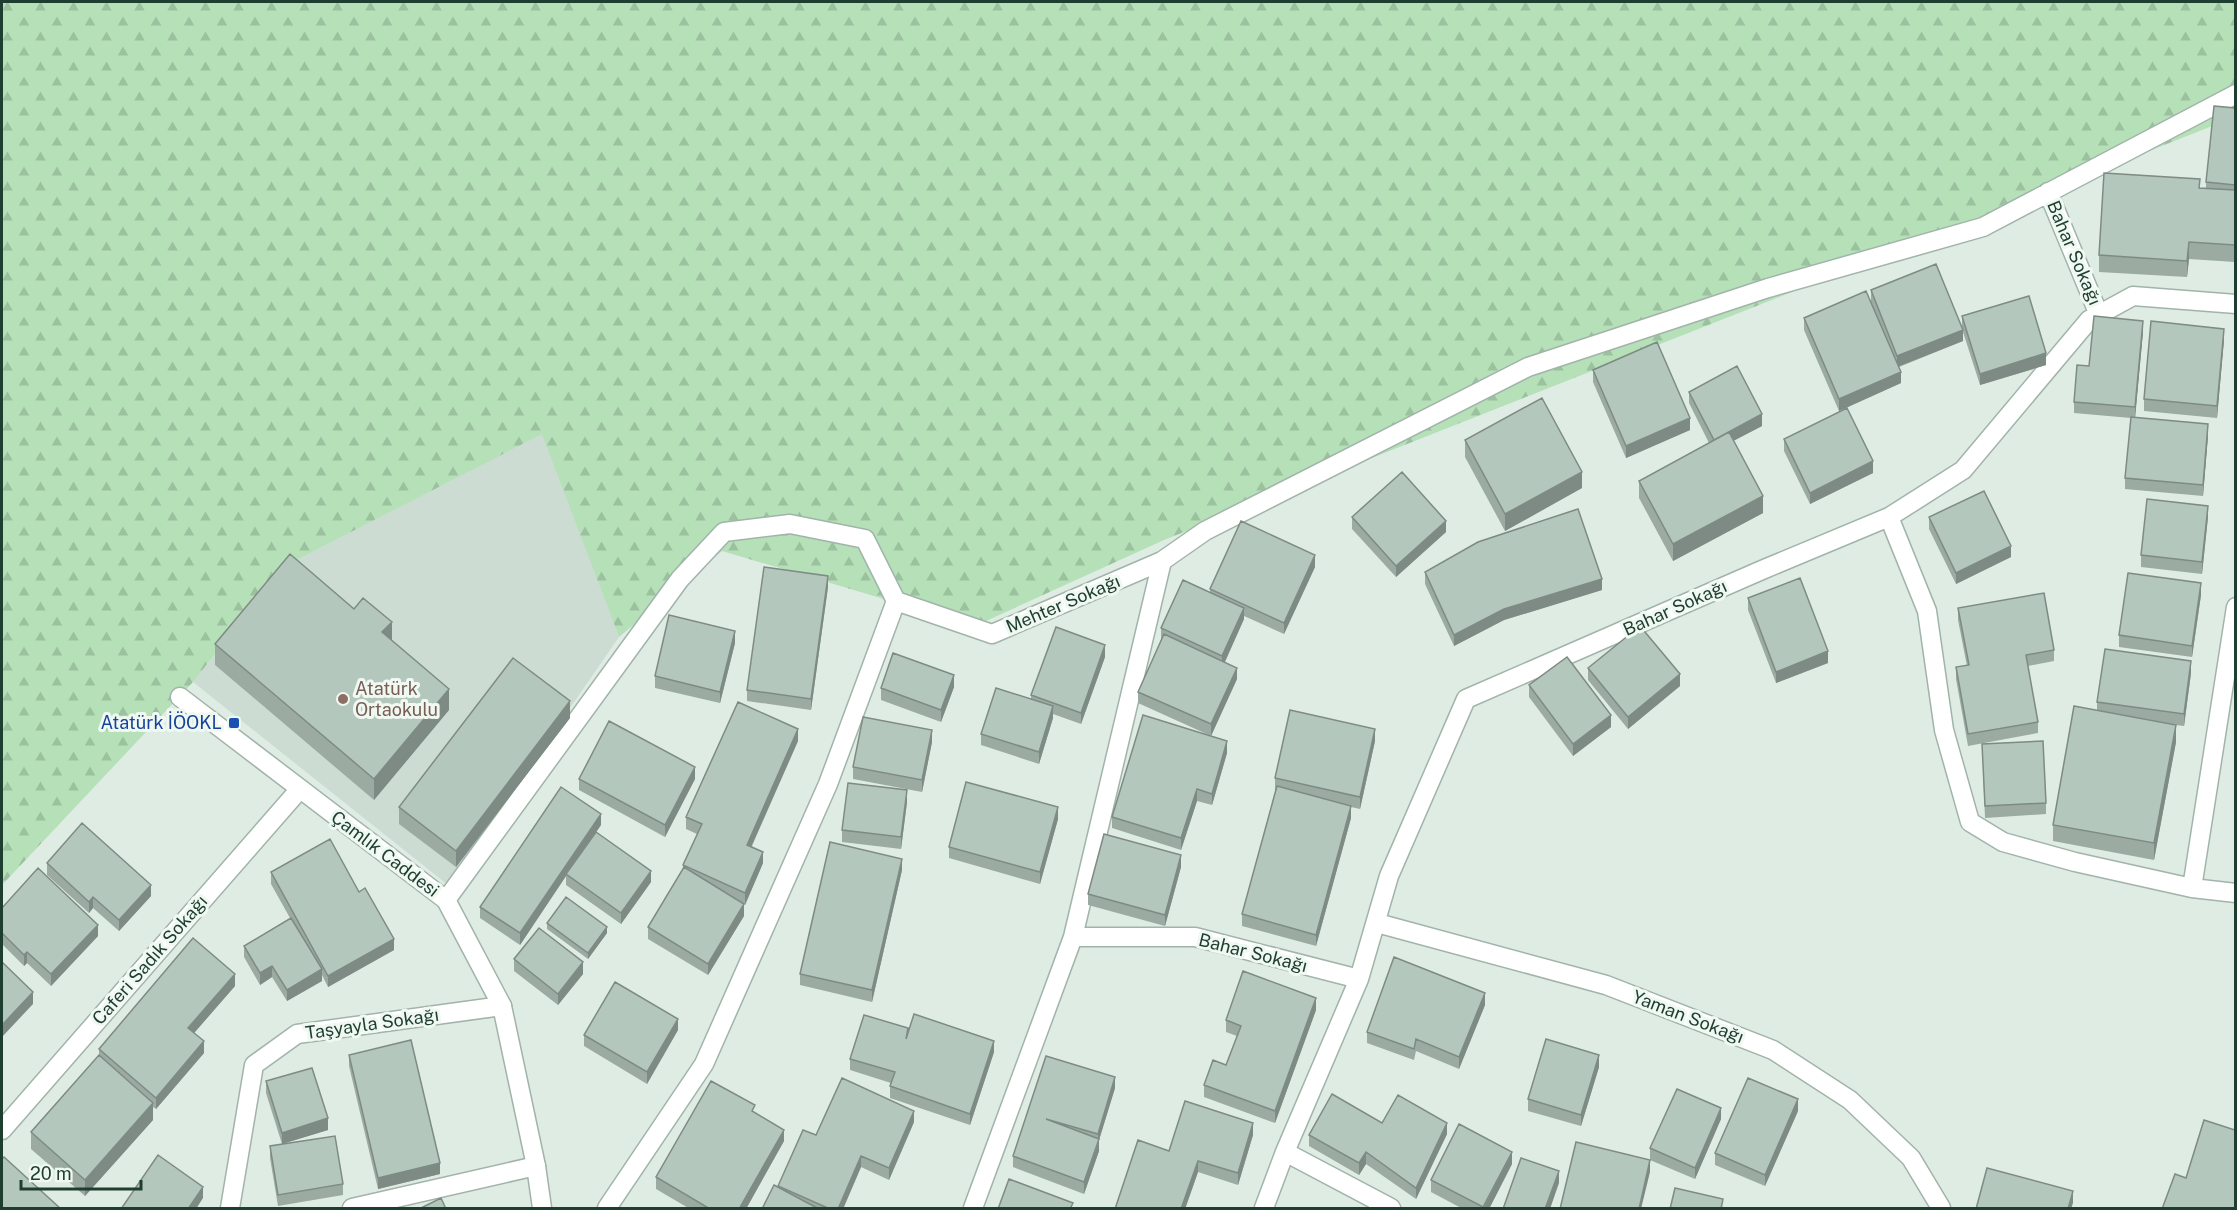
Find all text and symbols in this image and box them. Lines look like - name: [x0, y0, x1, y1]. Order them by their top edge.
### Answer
- street label: Bahar Sokağı: [2043, 197, 2106, 308]
- street label: Mehter Sokağı: [1003, 570, 1123, 637]
- street label: Bahar Sokağı: [1620, 575, 1730, 640]
- place label: Atatürk Ortaokulu: [355, 678, 438, 720]
- marker: Atatürk Ortaokulu: [336, 692, 350, 706]
- place label: Atatürk İÖOKL: [101, 711, 222, 733]
- marker: Atatürk İÖOKL: [227, 716, 241, 730]
- street label: Çamlık Caddesi: [327, 806, 443, 901]
- street label: Caferi Sadık Sokağı: [88, 891, 211, 1029]
- street label: Bahar Sokağı: [1197, 929, 1310, 976]
- street label: Yaman Sokağı: [1630, 986, 1747, 1047]
- street label: Taşyayla Sokağı: [304, 1004, 440, 1043]
- scale bar: [21, 1153, 141, 1191]
- text: 20 m: [30, 1163, 72, 1184]

